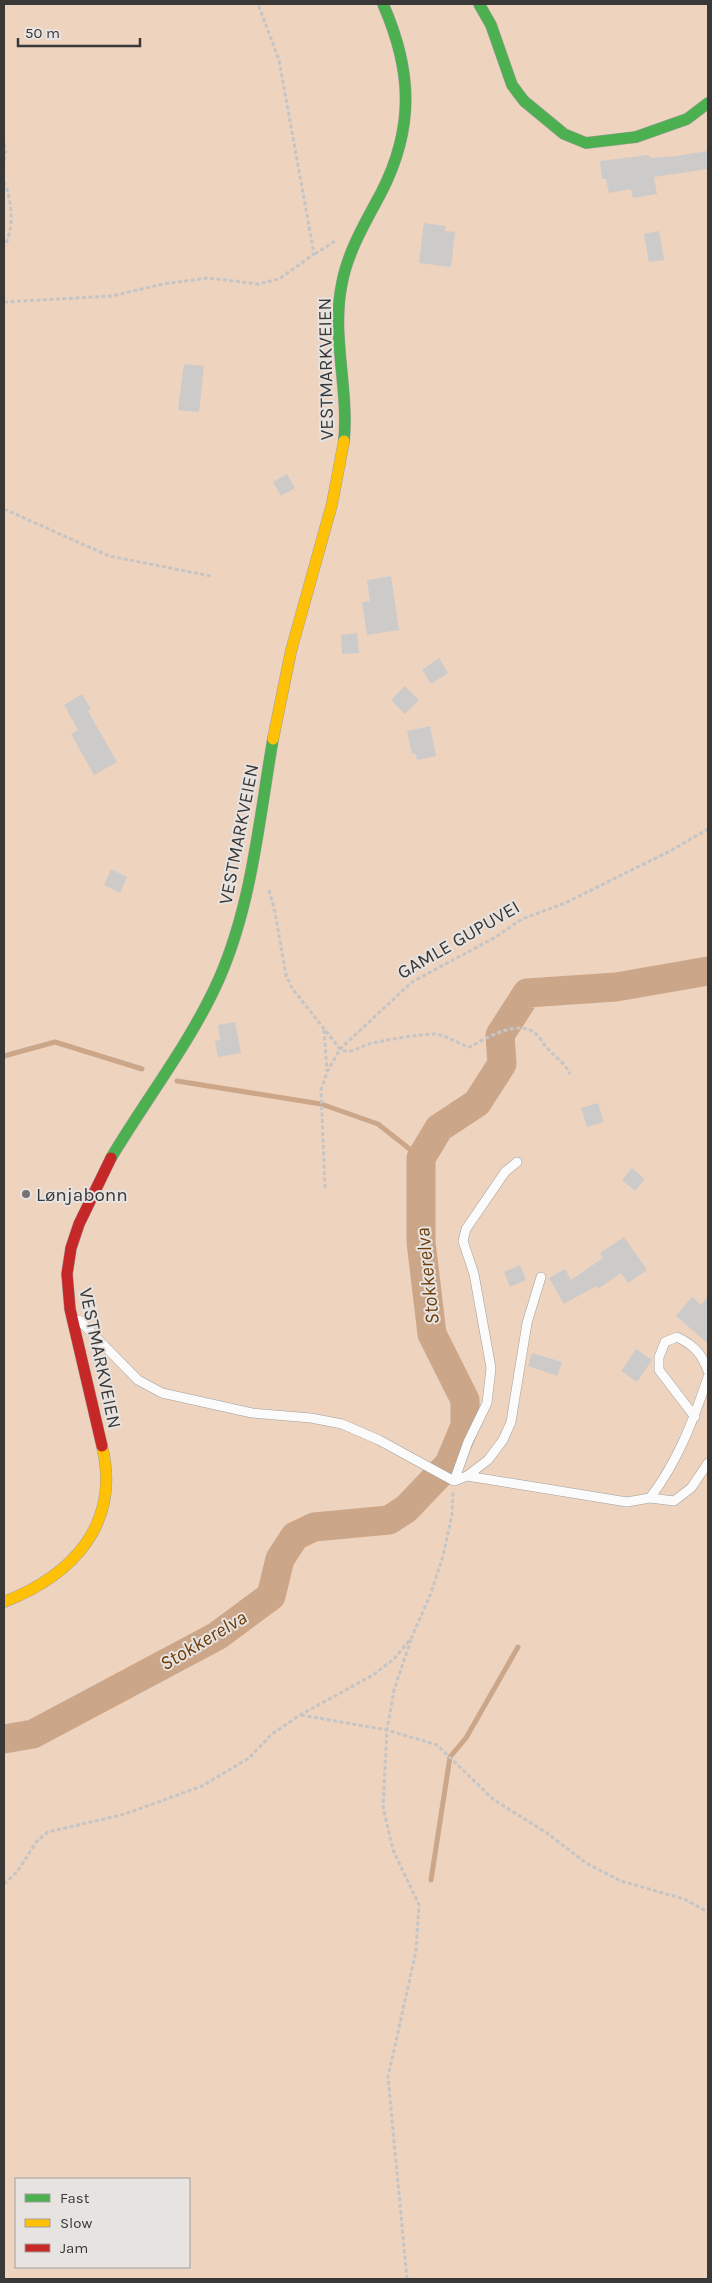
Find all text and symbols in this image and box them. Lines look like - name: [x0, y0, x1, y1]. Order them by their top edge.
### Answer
- scale bar: [18, 15, 140, 47]
- text: 50 m: [25, 24, 60, 42]
- street label: VESTMARKVEIEN: [314, 297, 338, 441]
- street label: VESTMARKVEIEN: [215, 762, 263, 906]
- street label: GAMLE GUPUVEI: [393, 896, 524, 984]
- place label: Lønjabonn: [36, 1184, 128, 1206]
- marker: Lønjabonn: [20, 1188, 32, 1200]
- water label: Stokkerelva: [411, 1226, 444, 1326]
- street label: VESTMARKVEIEN: [74, 1286, 126, 1430]
- water label: Stokkerelva: [156, 1606, 251, 1675]
- legend: [15, 2178, 190, 2268]
- text: Fast: [60, 2189, 90, 2207]
- text: Slow: [60, 2214, 92, 2232]
- text: Jam: [60, 2239, 88, 2257]

